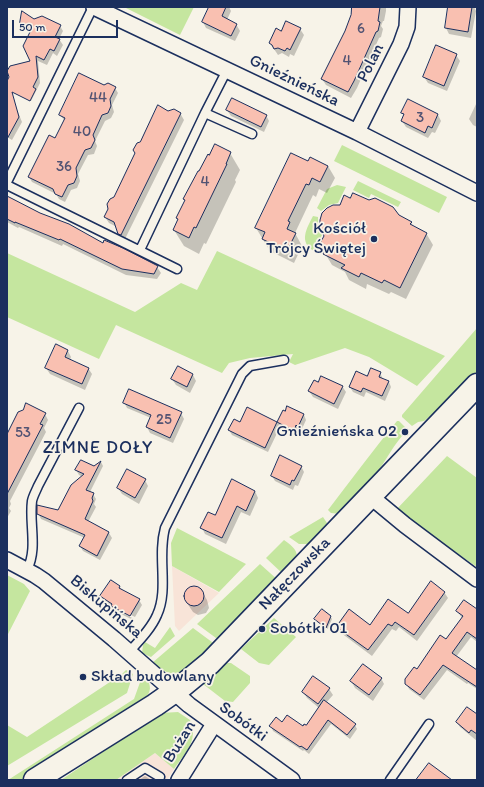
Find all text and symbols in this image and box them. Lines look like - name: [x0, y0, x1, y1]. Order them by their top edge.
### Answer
- scale bar: [14, 12, 120, 38]
- text: 50 m: [19, 20, 45, 34]
- house number: 6: [357, 20, 365, 38]
- street label: Polan: [353, 40, 389, 86]
- street label: Gnieźnieńska: [246, 50, 342, 112]
- house number: 4: [342, 52, 352, 70]
- house number: 44: [89, 89, 107, 107]
- house number: 3: [416, 109, 424, 127]
- house number: 40: [73, 123, 91, 141]
- house number: 36: [56, 158, 72, 176]
- house number: 4: [200, 173, 210, 191]
- place label: Kościół Trójcy Świętej: [266, 219, 366, 259]
- marker: Kościół Trójcy Świętej: [369, 234, 379, 244]
- house number: 25: [156, 411, 172, 429]
- place label: Gnieźnieńska 02: [276, 422, 397, 442]
- house number: 53: [15, 424, 31, 442]
- marker: Gnieźnieńska 02: [400, 427, 410, 437]
- district label: ZIMNE DOŁY: [42, 437, 154, 459]
- street label: Nałęczowska: [255, 533, 335, 615]
- street label: Biskupińska: [65, 571, 147, 643]
- place label: Sobótki 01: [270, 619, 347, 639]
- marker: Sobótki 01: [257, 624, 267, 634]
- place label: Skład budowlany: [91, 667, 214, 687]
- marker: Skład budowlany: [78, 672, 88, 682]
- street label: Sobótki: [215, 697, 271, 747]
- street label: Bużan: [159, 717, 201, 767]

